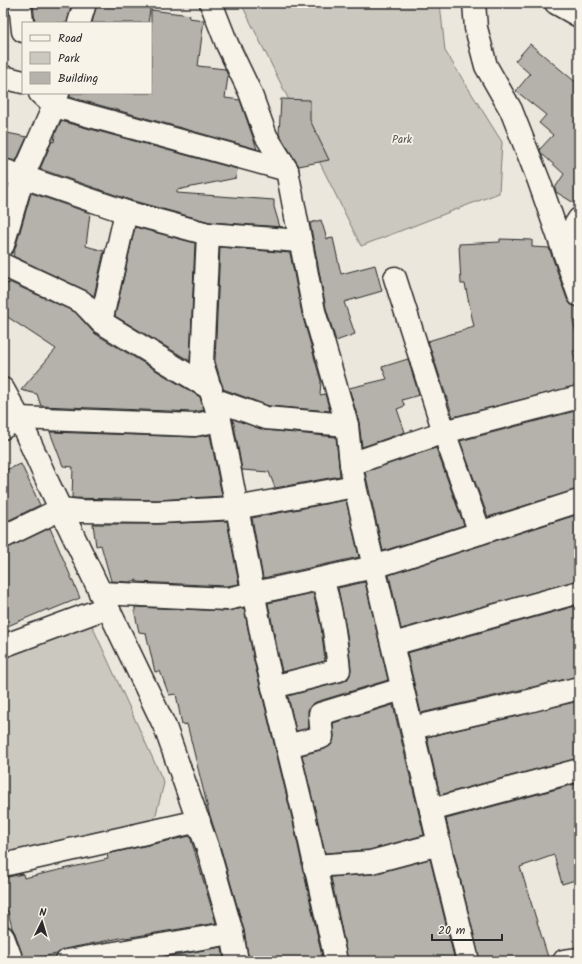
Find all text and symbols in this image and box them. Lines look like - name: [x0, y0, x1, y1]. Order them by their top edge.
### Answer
- legend: [22, 22, 152, 94]
- text: Road: [58, 29, 83, 48]
- text: Park: [58, 49, 80, 68]
- text: Building: [58, 69, 98, 88]
- park label: Park: [392, 131, 413, 149]
- north arrow: [22, 902, 62, 942]
- text: N: [39, 904, 47, 922]
- scale bar: [432, 916, 502, 942]
- text: 20 m: [438, 921, 466, 940]

